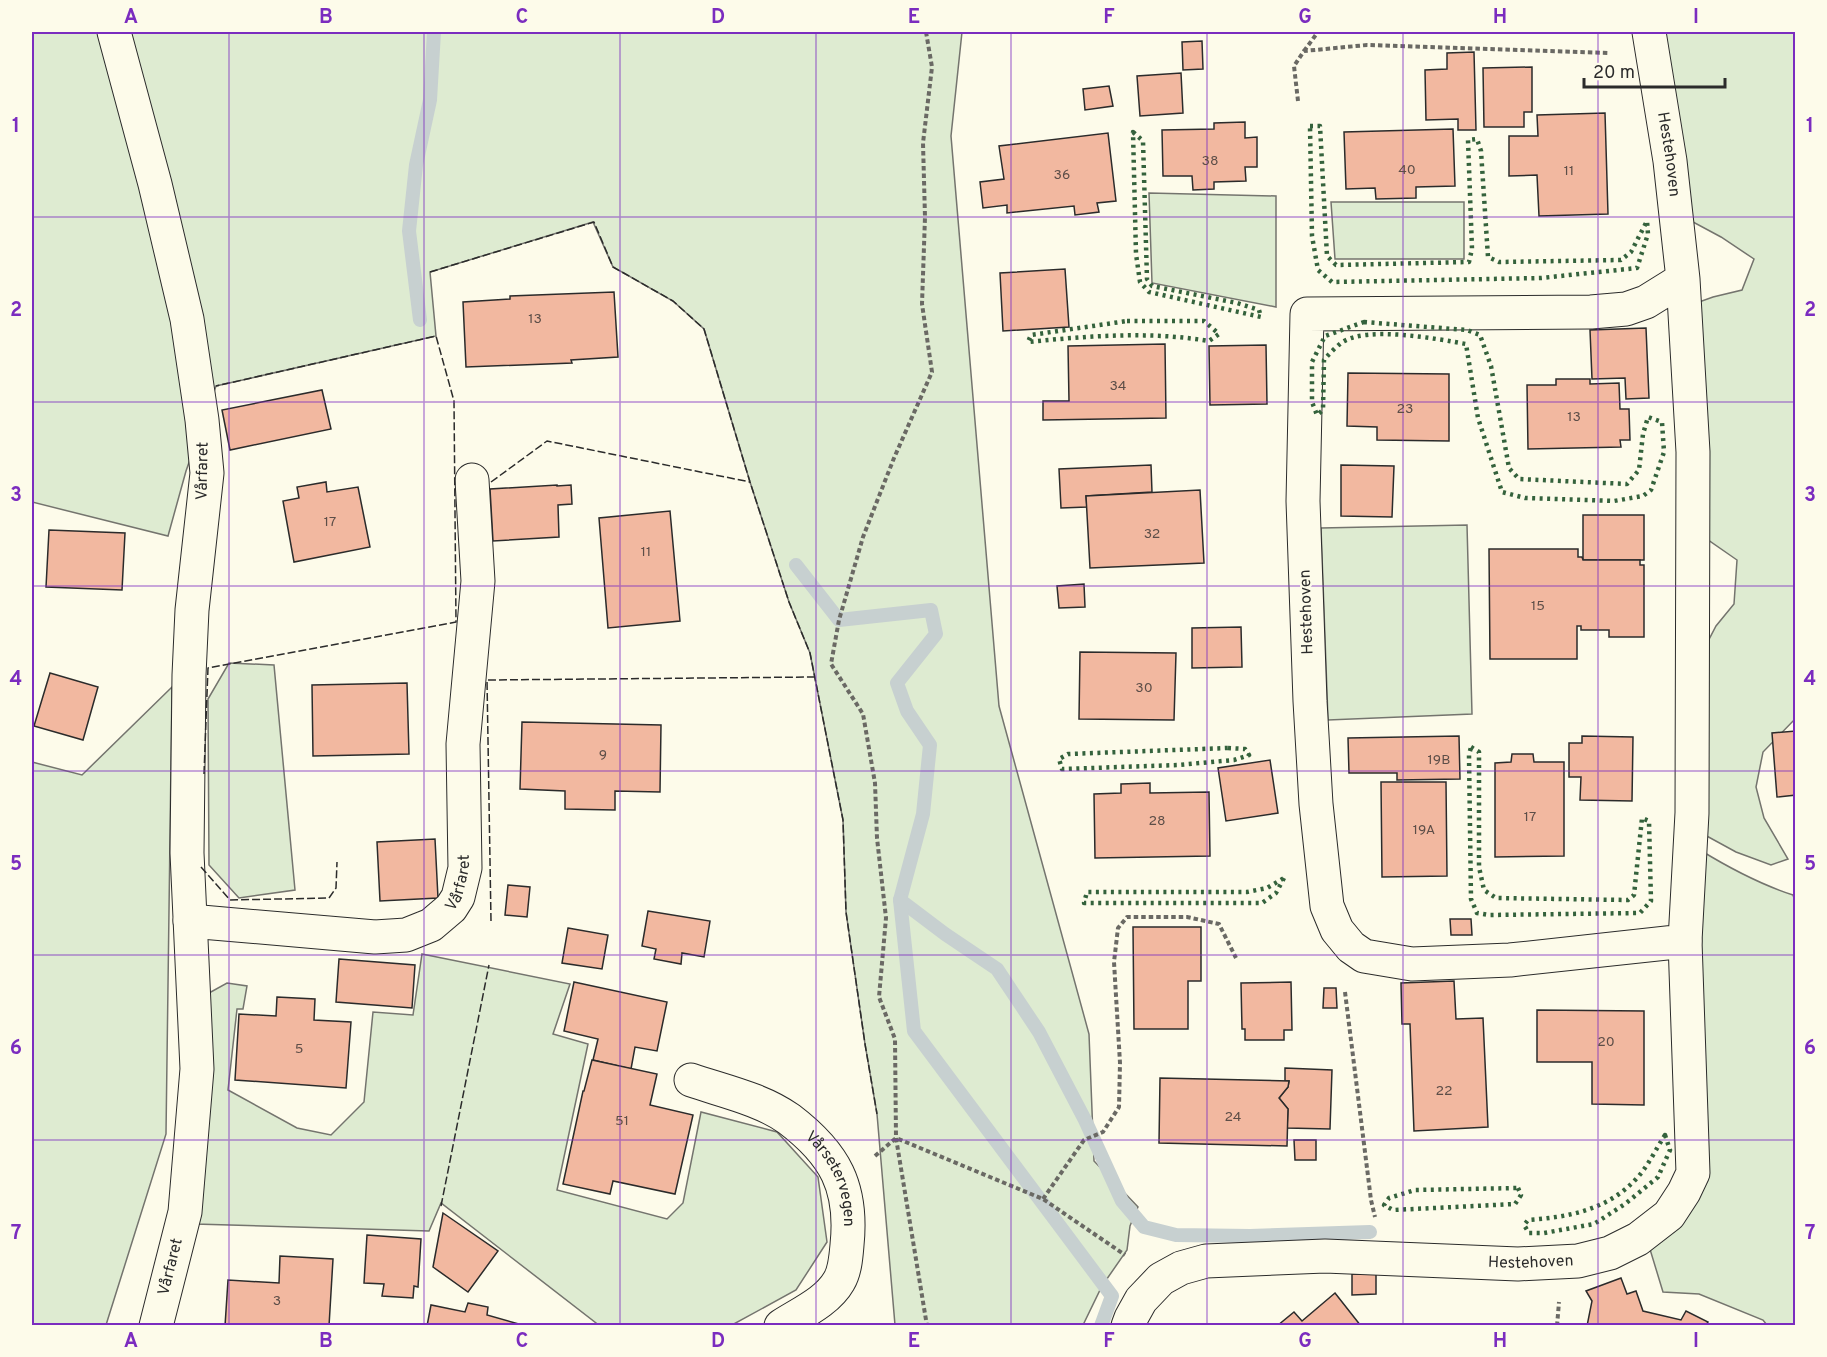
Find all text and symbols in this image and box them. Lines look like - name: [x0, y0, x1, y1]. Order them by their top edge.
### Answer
- text: A: [124, 5, 138, 31]
- text: B: [319, 5, 333, 31]
- text: C: [516, 5, 528, 31]
- text: D: [711, 5, 725, 31]
- text: E: [908, 5, 920, 31]
- text: F: [1103, 5, 1115, 31]
- text: G: [1298, 5, 1312, 31]
- text: H: [1493, 5, 1507, 31]
- text: I: [1693, 5, 1699, 31]
- scale bar: [1584, 51, 1725, 89]
- text: 20 m: [1593, 62, 1635, 85]
- street label: Hestehoven: [1652, 111, 1684, 198]
- text: 1: [12, 114, 20, 140]
- text: 1: [1806, 114, 1814, 140]
- house number: 38: [1202, 153, 1218, 170]
- house number: 40: [1398, 162, 1416, 179]
- house number: 11: [1564, 163, 1574, 180]
- house number: 36: [1054, 167, 1070, 184]
- text: 2: [10, 298, 22, 324]
- text: 2: [1804, 298, 1816, 324]
- house number: 13: [528, 311, 542, 328]
- house number: 34: [1109, 378, 1127, 395]
- house number: 23: [1397, 401, 1414, 418]
- house number: 13: [1567, 409, 1581, 426]
- street label: Vårfaret: [192, 442, 214, 500]
- text: 3: [10, 483, 22, 509]
- text: 3: [1804, 483, 1816, 509]
- house number: 17: [324, 514, 336, 531]
- house number: 32: [1144, 526, 1160, 543]
- house number: 11: [641, 544, 651, 561]
- street label: Hestehoven: [1296, 569, 1318, 655]
- house number: 15: [1531, 598, 1545, 615]
- text: 4: [10, 667, 22, 693]
- text: 4: [1804, 667, 1816, 693]
- house number: 30: [1135, 680, 1153, 697]
- house number: 9: [599, 747, 607, 764]
- house number: 19B: [1428, 752, 1450, 769]
- house number: 17: [1524, 809, 1536, 826]
- house number: 28: [1148, 813, 1166, 830]
- house number: 19A: [1413, 822, 1435, 839]
- text: 5: [10, 852, 22, 878]
- text: 5: [1804, 852, 1816, 878]
- street label: Vårfaret: [441, 854, 475, 915]
- house number: 20: [1597, 1034, 1615, 1051]
- text: 6: [10, 1036, 22, 1062]
- text: 6: [1804, 1036, 1816, 1062]
- house number: 5: [295, 1041, 303, 1058]
- house number: 22: [1435, 1083, 1453, 1100]
- house number: 24: [1224, 1109, 1242, 1126]
- house number: 51: [615, 1113, 629, 1130]
- street label: Vårsetervegen: [801, 1127, 858, 1227]
- text: 7: [11, 1221, 21, 1247]
- text: 7: [1805, 1221, 1815, 1247]
- street label: Vårfaret: [154, 1236, 188, 1298]
- street label: Hestehoven: [1488, 1251, 1574, 1274]
- house number: 3: [273, 1293, 281, 1310]
- text: A: [124, 1329, 138, 1355]
- text: B: [319, 1329, 333, 1355]
- text: C: [516, 1329, 528, 1355]
- text: D: [711, 1329, 725, 1355]
- text: E: [908, 1329, 920, 1355]
- text: F: [1103, 1329, 1115, 1355]
- text: G: [1298, 1329, 1312, 1355]
- text: H: [1493, 1329, 1507, 1355]
- text: I: [1693, 1329, 1699, 1355]

